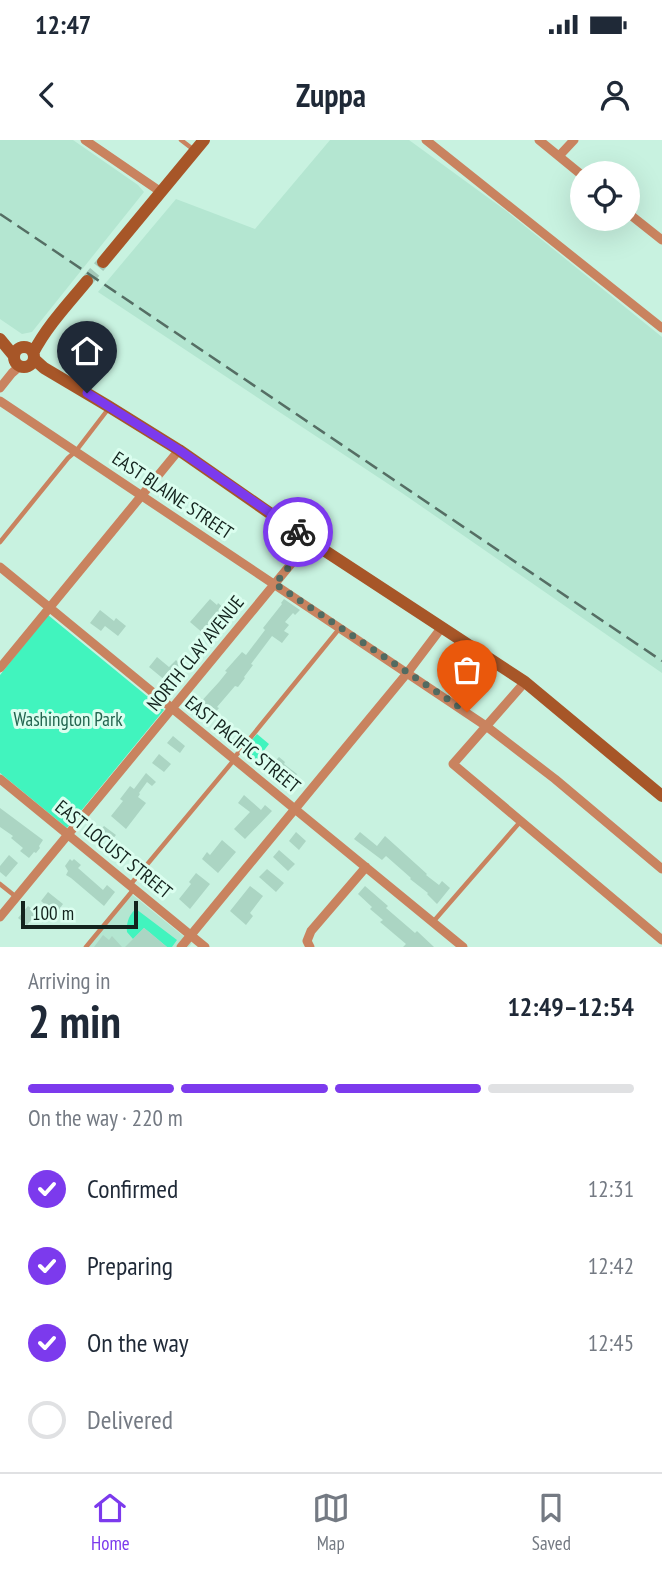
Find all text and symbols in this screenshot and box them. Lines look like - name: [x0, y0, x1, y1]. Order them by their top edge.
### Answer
- text: 12:47: [35, 8, 91, 41]
- text: Zuppa: [296, 74, 366, 116]
- icon: back: [28, 76, 66, 114]
- icon: person: [596, 76, 634, 114]
- map controls: [570, 161, 640, 231]
- button: locate: [570, 161, 640, 231]
- pin: [57, 321, 117, 393]
- icon: home: [68, 332, 106, 370]
- street label: EAST BLAINE STREET: [108, 446, 238, 545]
- courier: [263, 497, 333, 567]
- icon: bike: [279, 513, 317, 551]
- street label: NORTH CLAY AVENUE: [141, 590, 249, 716]
- pin: [437, 640, 497, 712]
- icon: bag: [448, 651, 486, 689]
- street label: EAST PACIFIC STREET: [181, 690, 306, 798]
- park label: Washington Park: [13, 707, 123, 731]
- street label: EAST LOCUST STREET: [51, 794, 178, 904]
- scale bar: [21, 898, 138, 930]
- text: 100 m: [32, 901, 74, 925]
- text: Arriving in: [28, 966, 110, 995]
- text: 12:49–12:54: [507, 990, 634, 1023]
- text: 2 min: [28, 991, 121, 1051]
- text: On the way · 220 m: [28, 1103, 183, 1132]
- icon: check: [28, 1170, 66, 1208]
- text: Confirmed: [87, 1172, 178, 1205]
- text: 12:31: [588, 1174, 634, 1203]
- icon: check: [28, 1247, 66, 1285]
- text: Preparing: [87, 1249, 173, 1282]
- text: 12:42: [588, 1251, 634, 1280]
- icon: check: [28, 1324, 66, 1362]
- text: On the way: [87, 1326, 189, 1359]
- text: 12:45: [588, 1328, 634, 1357]
- text: Delivered: [87, 1403, 173, 1436]
- tab: Home: [91, 1489, 130, 1555]
- tab: Map: [312, 1489, 350, 1555]
- tab: Saved: [532, 1489, 571, 1555]

